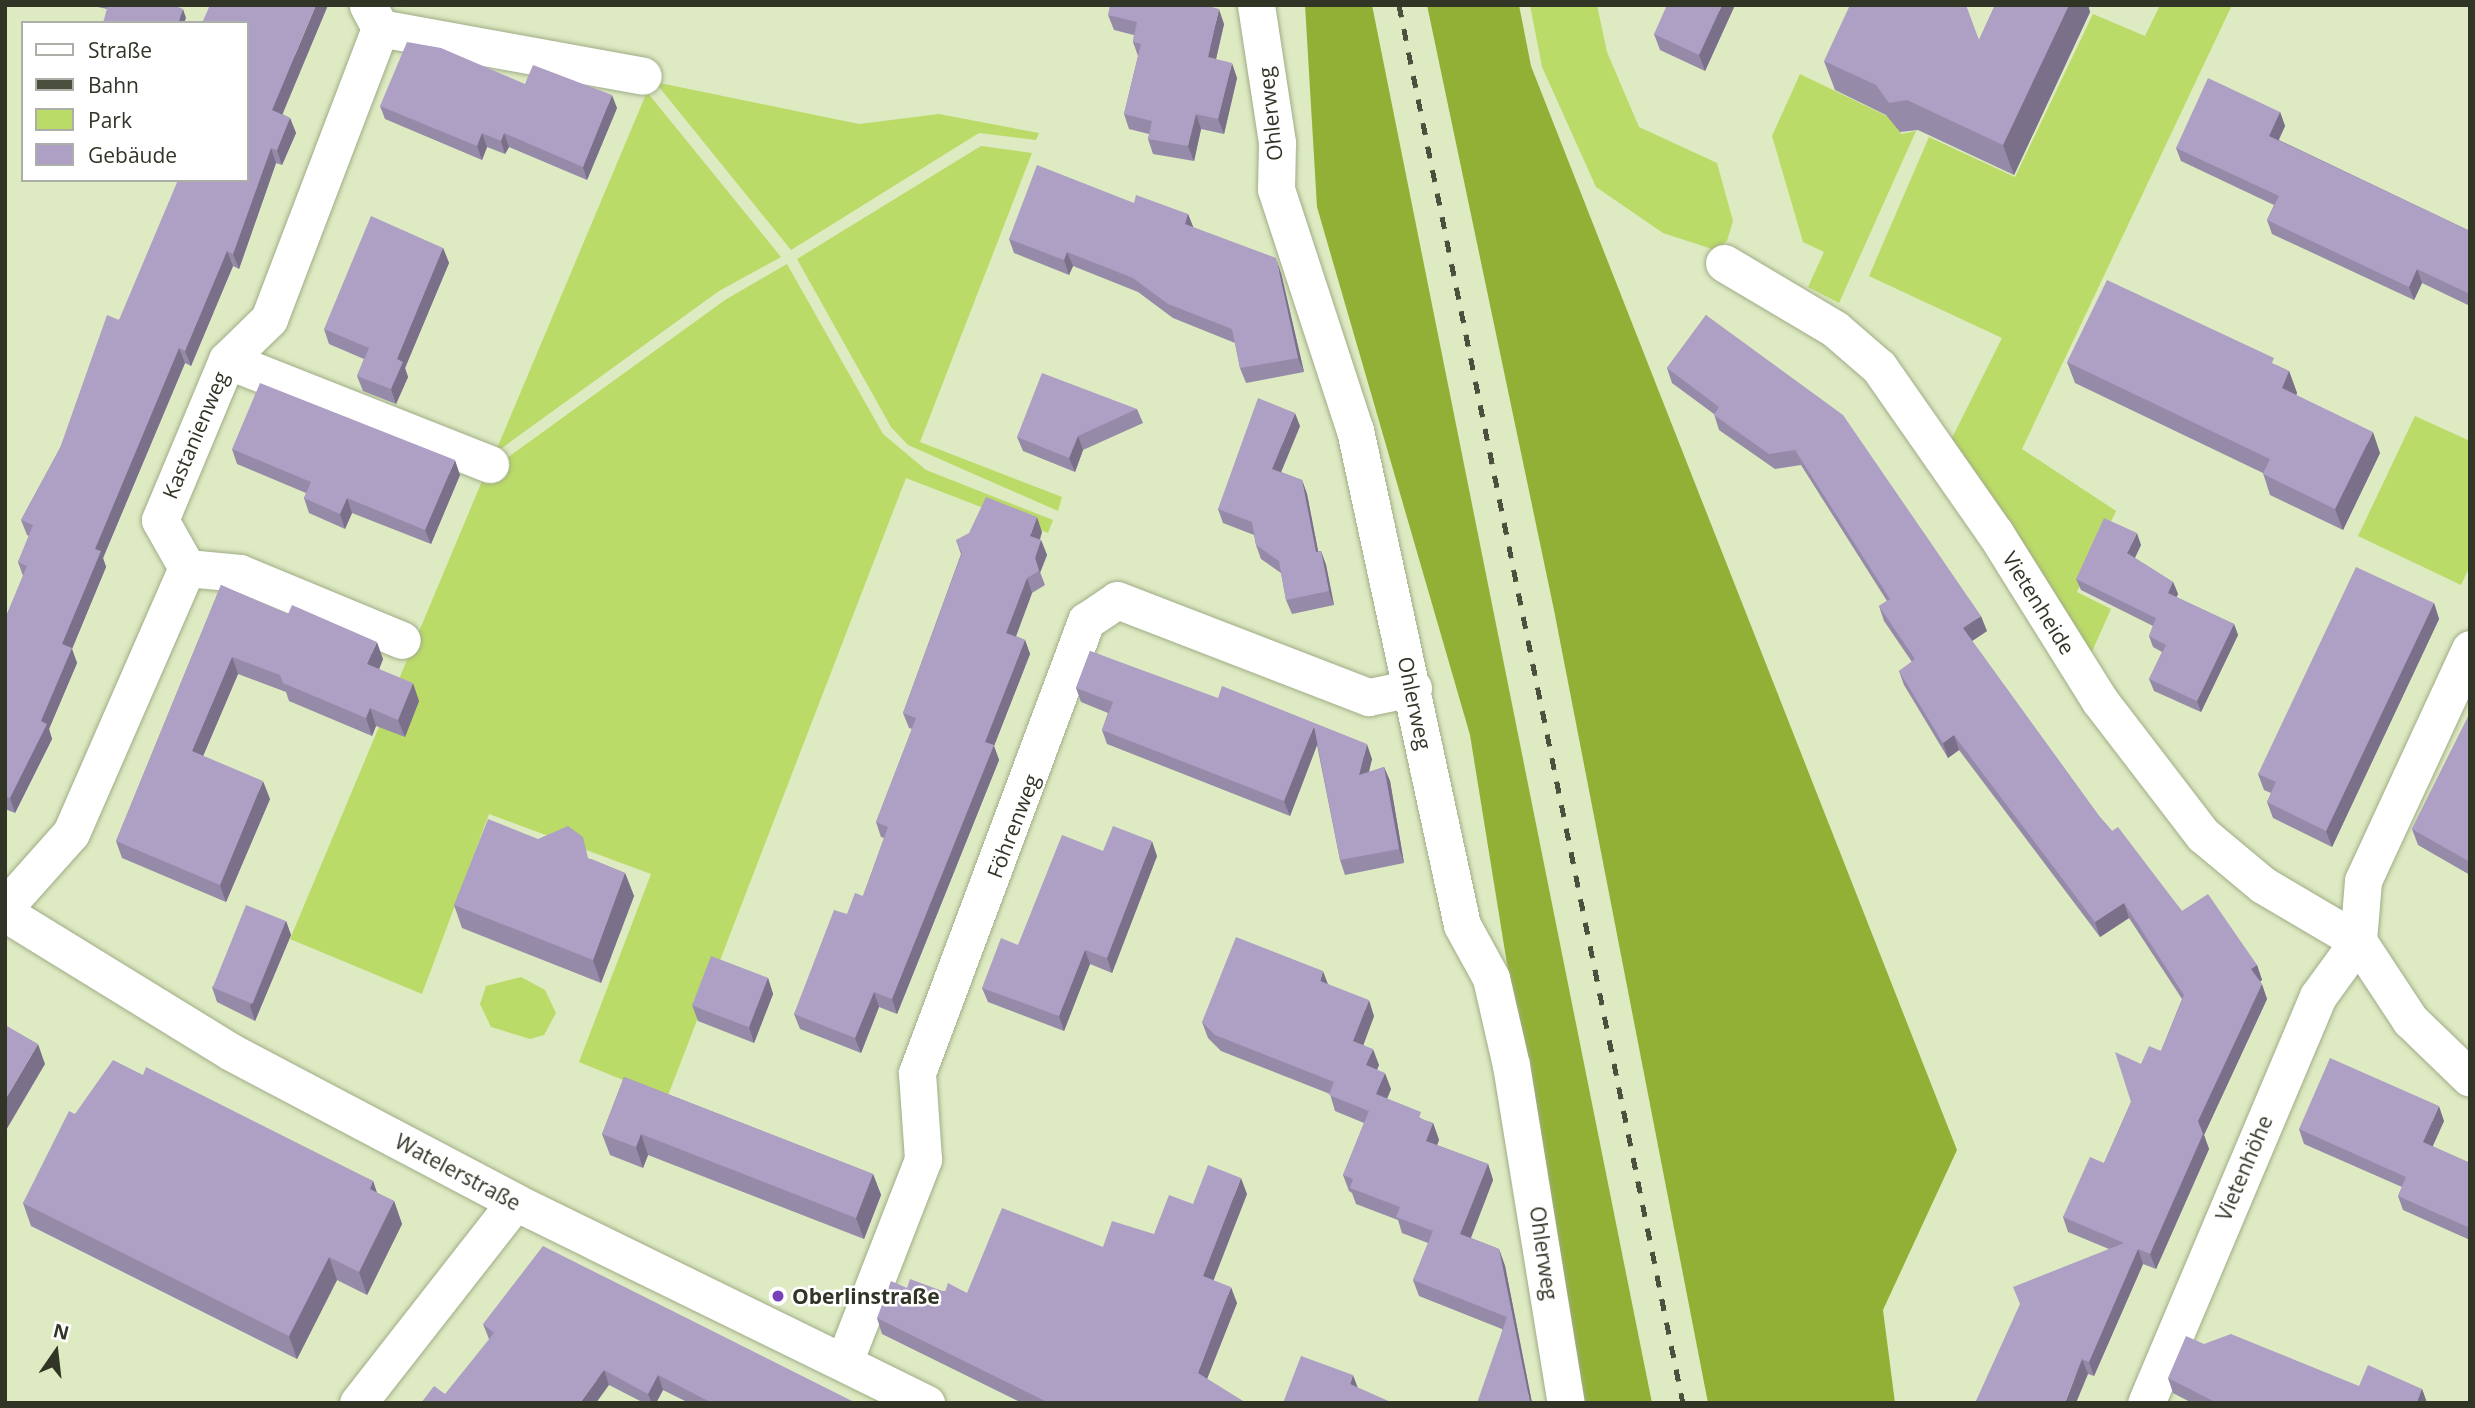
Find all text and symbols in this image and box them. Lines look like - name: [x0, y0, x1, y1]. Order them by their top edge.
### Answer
- legend: [21, 21, 248, 182]
- text: Straße: [88, 36, 152, 64]
- street label: Ohlerweg: [1253, 66, 1287, 162]
- text: Bahn: [88, 71, 139, 99]
- text: Park: [88, 106, 132, 134]
- text: Gebäude: [88, 141, 177, 169]
- street label: Kastanienweg: [157, 367, 233, 503]
- street label: Vietenheide: [1997, 547, 2081, 659]
- street label: Ohlerweg: [1393, 654, 1437, 752]
- street label: Föhrenweg: [982, 771, 1044, 881]
- street label: Vietenhöhe: [2211, 1112, 2277, 1224]
- street label: Watelerstraße: [391, 1128, 525, 1216]
- street label: Ohlerweg: [1525, 1205, 1563, 1301]
- place label: Oberlinstraße: [792, 1283, 940, 1309]
- marker: Oberlinstraße: [770, 1288, 786, 1304]
- north arrow: [21, 1317, 91, 1387]
- text: N: [50, 1317, 72, 1346]

